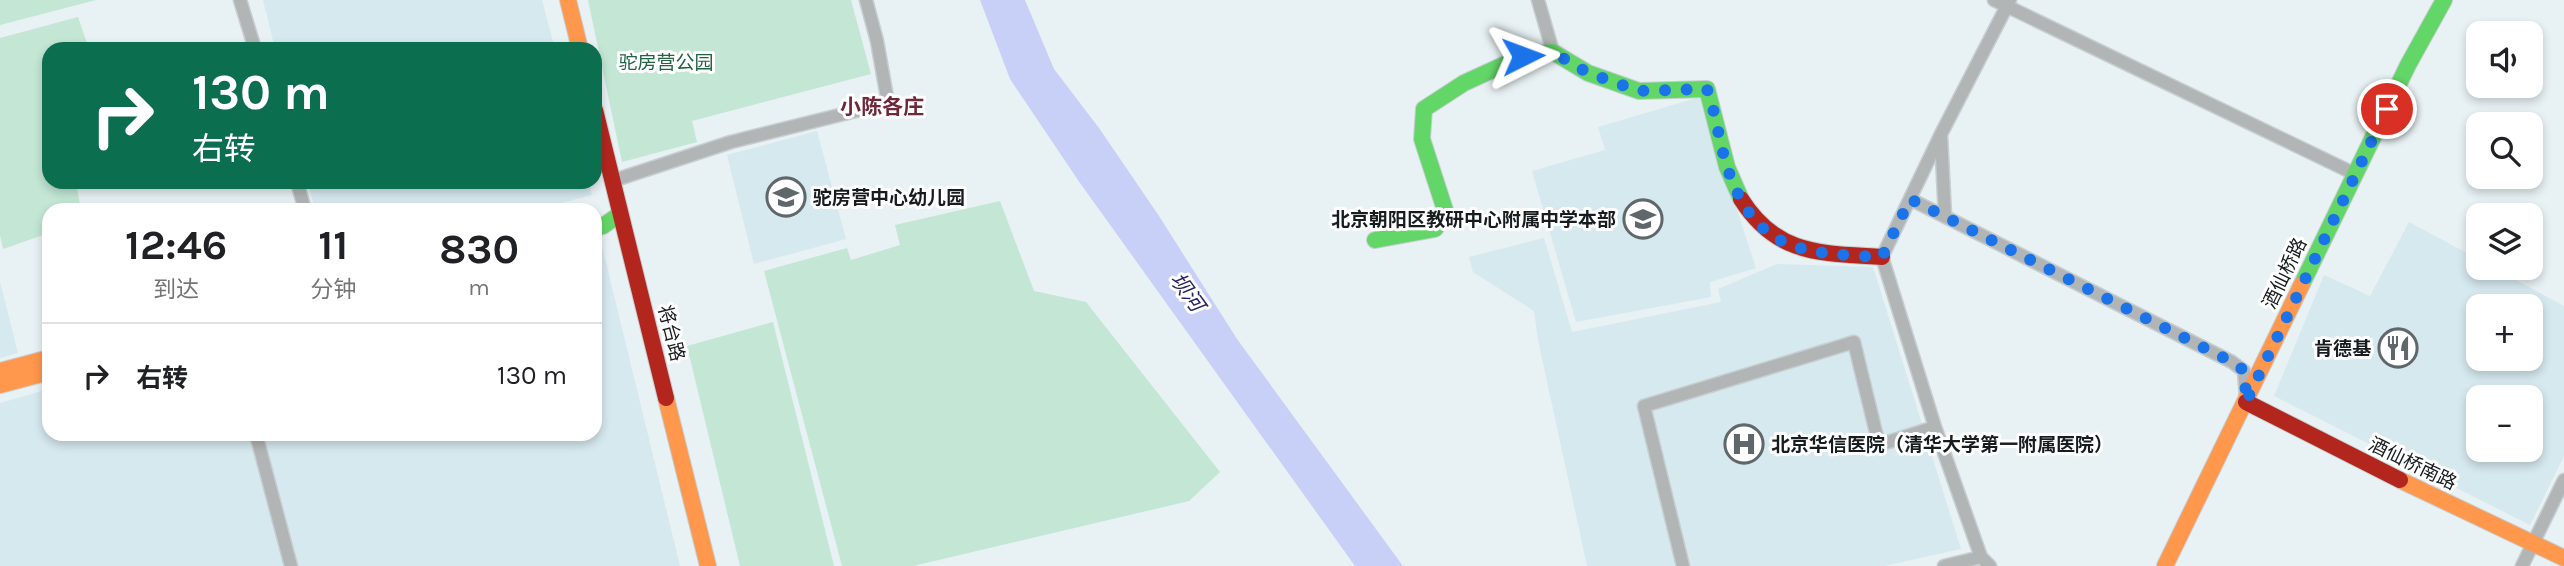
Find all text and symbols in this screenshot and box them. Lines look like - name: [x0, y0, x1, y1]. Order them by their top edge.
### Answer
- position arrow: [1486, 19, 1560, 93]
- map controls: [2466, 21, 2543, 462]
- button: sound: [2466, 21, 2543, 98]
- park label: 驼房营公园: [618, 52, 714, 74]
- text: 130 m: [192, 64, 330, 121]
- icon: right: [77, 70, 168, 161]
- pin: [2357, 79, 2417, 139]
- icon: arrive: [2368, 90, 2406, 128]
- district label: 小陈各庄: [840, 95, 924, 119]
- button: search: [2466, 112, 2543, 189]
- text: 右转: [192, 131, 256, 168]
- school or university icon: 驼房营中心幼儿园: [765, 176, 807, 218]
- place label: 驼房营中心幼儿园: [813, 187, 965, 209]
- school or university icon: 北京朝阳区教研中心附属中学本部: [1622, 198, 1664, 240]
- button: layers: [2466, 203, 2543, 280]
- place label: 北京朝阳区教研中心附属中学本部: [1331, 209, 1616, 231]
- text: 12:46: [125, 220, 227, 270]
- text: 11: [318, 220, 348, 270]
- text: 830: [439, 224, 519, 274]
- street label: 酒仙桥路: [2258, 234, 2311, 312]
- water label: 坝河: [1165, 268, 1211, 319]
- text: m: [468, 274, 490, 301]
- text: 到达: [153, 276, 199, 303]
- text: 分钟: [310, 276, 356, 303]
- button: +: [2466, 294, 2543, 371]
- street label: 将台路: [653, 303, 689, 364]
- restaurant icon: 肯德基: [2377, 327, 2419, 369]
- place label: 肯德基: [2314, 338, 2372, 360]
- icon: right: [77, 357, 115, 395]
- text: 130 m: [497, 360, 567, 391]
- text: 右转: [136, 363, 188, 394]
- button: −: [2466, 385, 2543, 462]
- hospital icon: 北京华信医院（清华大学第一附属医院）: [1723, 423, 1765, 465]
- street label: 酒仙桥南路: [2365, 433, 2460, 495]
- place label: 北京华信医院（清华大学第一附属医院）: [1771, 434, 2113, 456]

